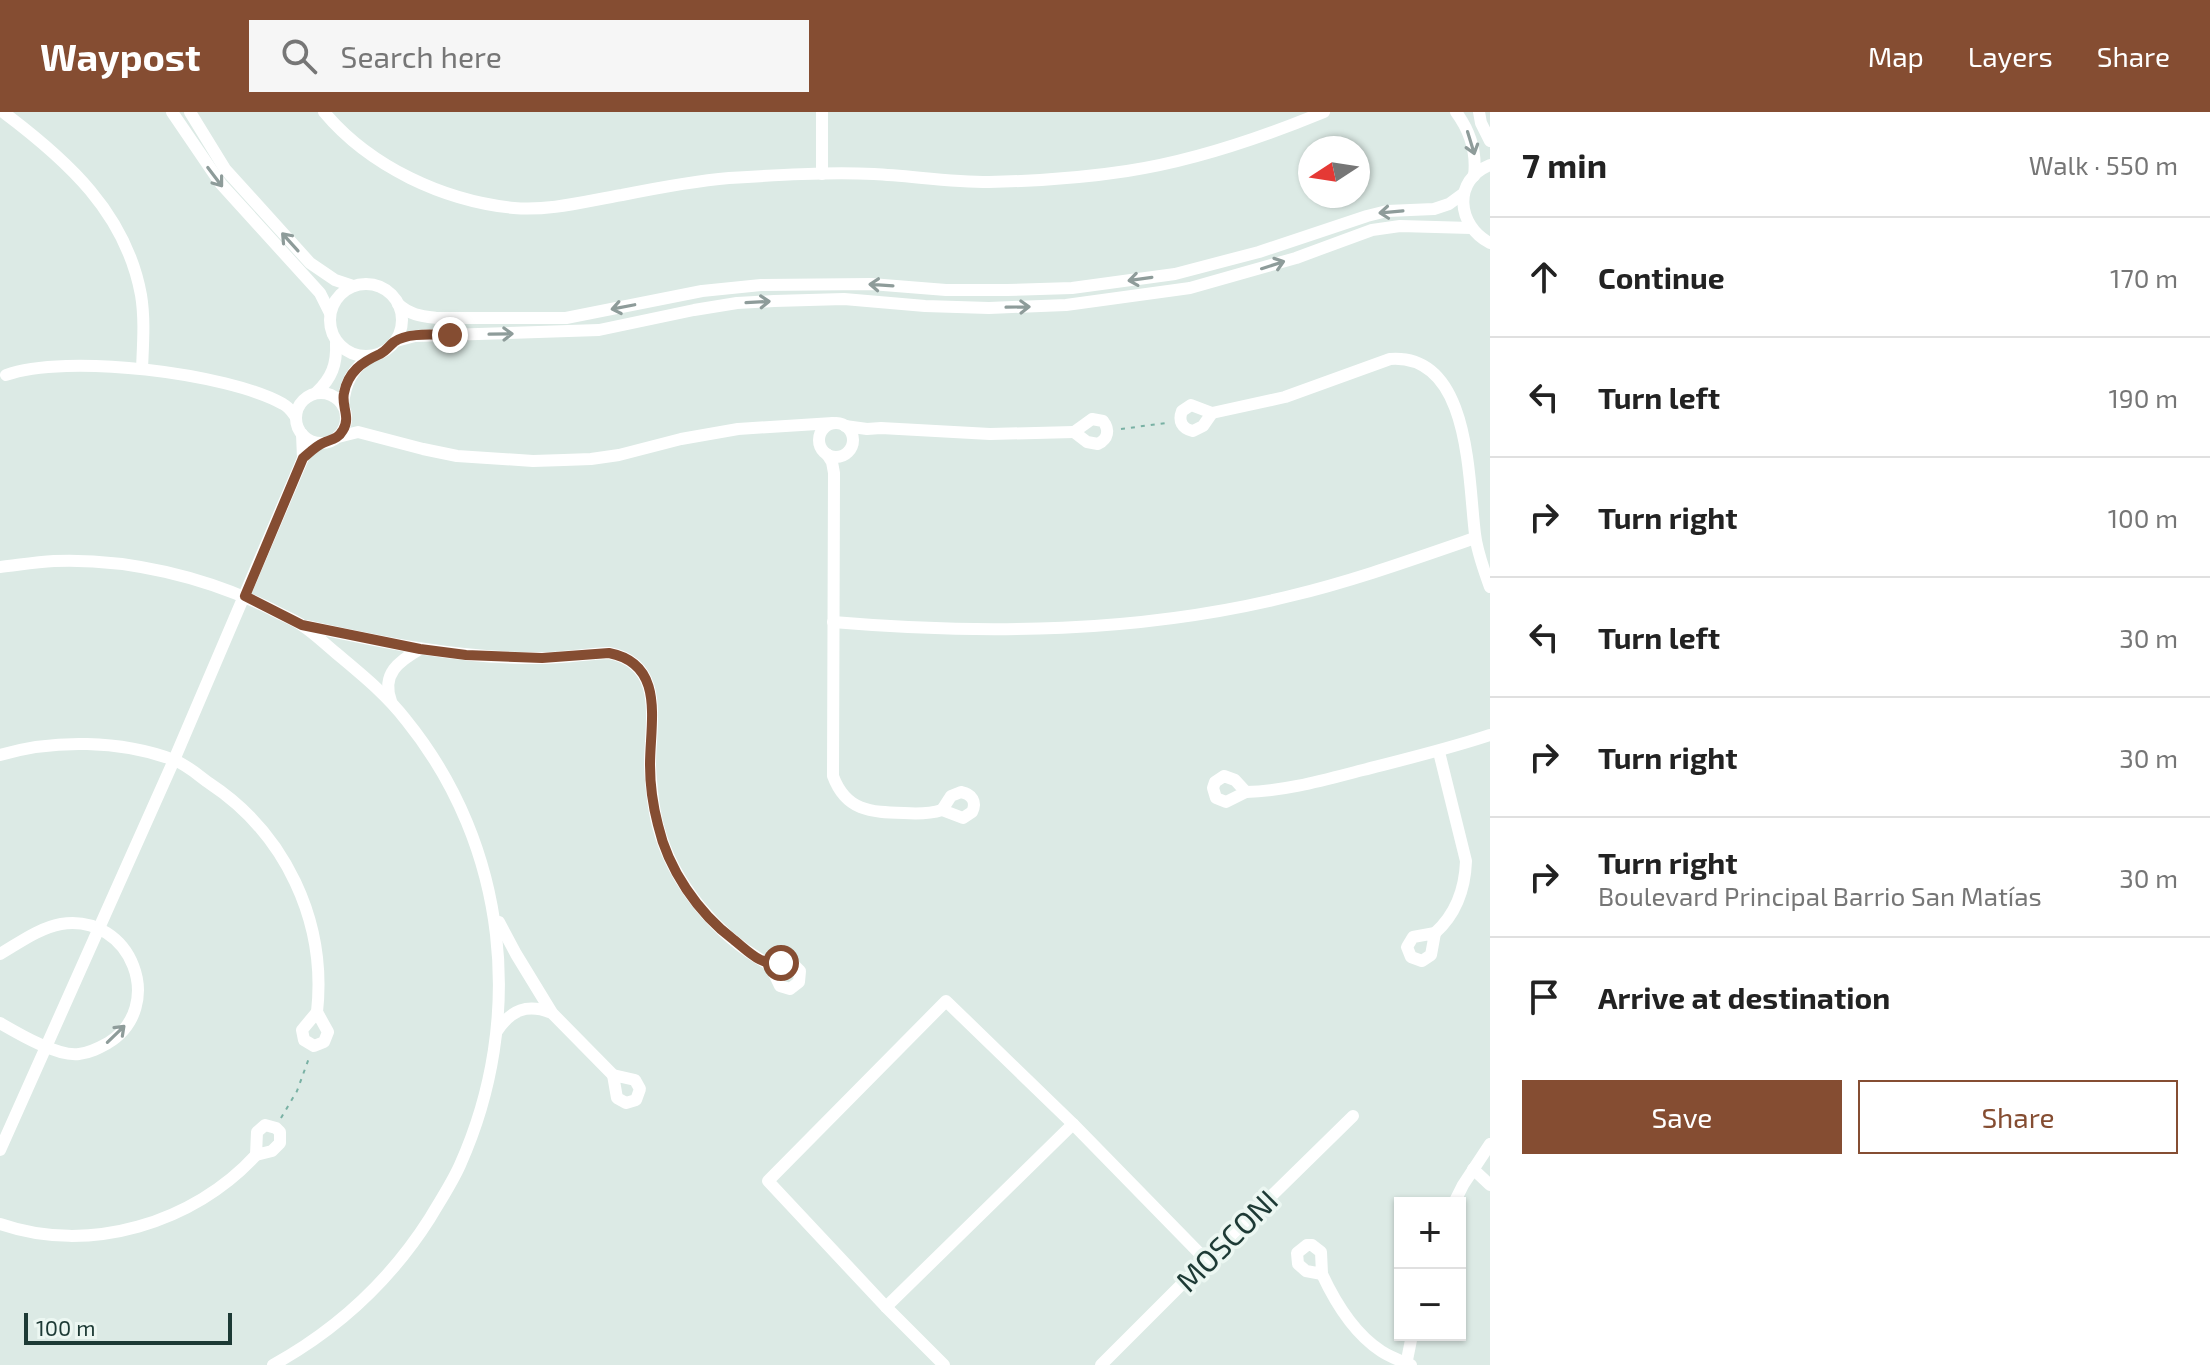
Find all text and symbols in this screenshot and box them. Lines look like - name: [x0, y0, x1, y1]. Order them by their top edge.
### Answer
- search box: [249, 20, 809, 92]
- text: Waypost: [40, 33, 201, 79]
- icon: search: [277, 34, 321, 78]
- text: Search here: [341, 38, 502, 74]
- text: Map: [1868, 39, 1924, 73]
- text: Layers: [1968, 39, 2053, 73]
- text: Share: [2097, 39, 2170, 73]
- one-way arrow: [1464, 129, 1479, 155]
- north arrow: [1298, 136, 1370, 208]
- text: 7 min: [1522, 144, 1607, 185]
- text: Walk · 550 m: [2029, 149, 2178, 180]
- one-way arrow: [207, 165, 223, 187]
- one-way arrow: [1378, 205, 1405, 220]
- one-way arrow: [282, 232, 300, 252]
- icon: ahead: [1522, 255, 1566, 299]
- one-way arrow: [1260, 257, 1286, 272]
- text: Continue: [1598, 259, 1725, 295]
- text: 170 m: [2110, 262, 2178, 293]
- one-way arrow: [1128, 272, 1153, 287]
- one-way arrow: [868, 277, 895, 292]
- one-way arrow: [744, 294, 771, 309]
- one-way arrow: [1004, 300, 1031, 315]
- one-way arrow: [611, 301, 636, 316]
- route end: [432, 317, 468, 353]
- one-way arrow: [487, 326, 514, 341]
- icon: left: [1522, 375, 1566, 419]
- text: Turn left: [1598, 379, 1720, 415]
- text: 190 m: [2109, 382, 2178, 413]
- icon: right: [1522, 495, 1566, 539]
- text: Turn right: [1598, 499, 1738, 535]
- text: 100 m: [2108, 502, 2178, 533]
- icon: left: [1522, 615, 1566, 659]
- text: Turn left: [1598, 619, 1720, 655]
- text: 30 m: [2119, 622, 2178, 653]
- icon: right: [1522, 735, 1566, 779]
- text: Turn right: [1598, 739, 1738, 775]
- text: 30 m: [2119, 742, 2178, 773]
- text: Turn right: [1598, 844, 1738, 880]
- icon: right: [1522, 855, 1566, 899]
- text: 30 m: [2119, 862, 2178, 893]
- text: Boulevard Principal Barrio San Matías: [1598, 880, 2042, 911]
- route start: [763, 945, 799, 981]
- icon: arrive: [1522, 975, 1566, 1019]
- text: Arrive at destination: [1598, 979, 1890, 1015]
- one-way arrow: [107, 1024, 126, 1044]
- button: Save: [1522, 1080, 1842, 1154]
- button: Share: [1858, 1080, 2178, 1154]
- street label: MOSCONI: [1168, 1182, 1284, 1298]
- map controls: [1394, 1197, 1466, 1341]
- button: +: [1394, 1197, 1466, 1269]
- button: −: [1394, 1269, 1466, 1341]
- scale bar: [24, 1309, 232, 1345]
- text: 100 m: [36, 1314, 95, 1340]

